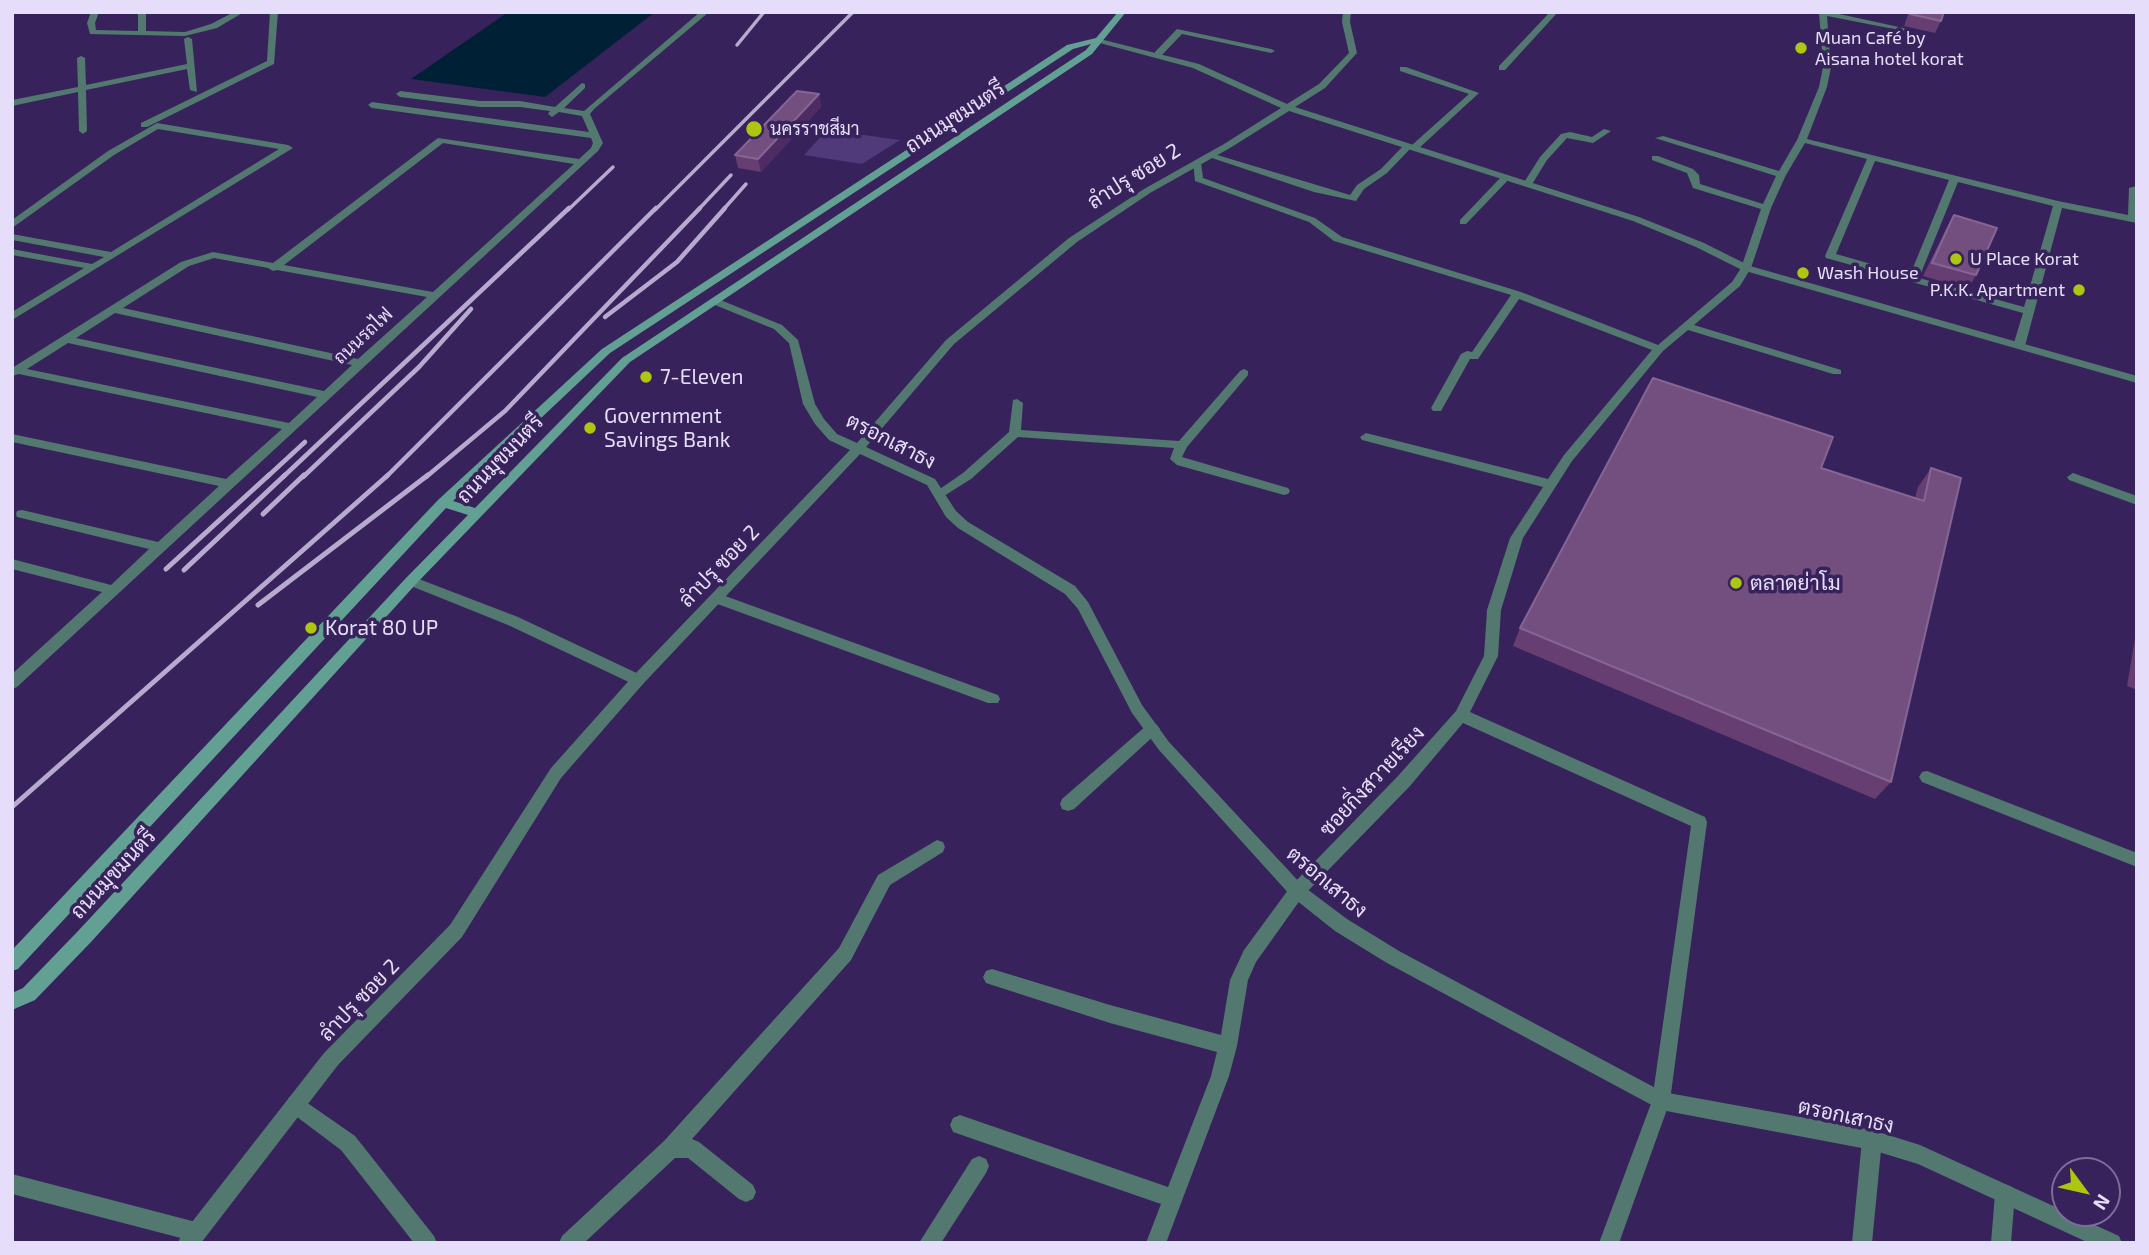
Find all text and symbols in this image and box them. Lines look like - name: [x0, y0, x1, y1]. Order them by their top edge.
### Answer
- place label: Muan Café by Aisana hotel korat: [1815, 27, 1964, 70]
- marker: Muan Café by Aisana hotel korat: [1793, 40, 1809, 56]
- street label: ถนนมุขมนตรี: [901, 76, 1009, 158]
- place label: นครราชสีมา: [770, 118, 860, 140]
- marker: นครราชสีมา: [744, 119, 764, 139]
- street label: ลำปรุ ซอย 2: [1083, 138, 1185, 214]
- place label: U Place Korat: [1970, 248, 2079, 270]
- marker: U Place Korat: [1948, 251, 1964, 267]
- place label: Wash House: [1817, 262, 1919, 284]
- marker: Wash House: [1795, 265, 1811, 281]
- place label: P.K.K. Apartment: [1930, 279, 2065, 301]
- marker: P.K.K. Apartment: [2071, 282, 2087, 298]
- street label: ถนนรถไฟ: [329, 303, 397, 369]
- place label: 7-Eleven: [660, 364, 743, 390]
- marker: 7-Eleven: [638, 369, 654, 385]
- place label: Government Savings Bank: [604, 403, 730, 453]
- street label: ตรอกเสาธง: [842, 408, 940, 474]
- street label: ถนนมุขมนตรี: [452, 409, 548, 509]
- marker: Government Savings Bank: [582, 420, 598, 436]
- street label: ลำปรุ ซอย 2: [674, 520, 764, 612]
- place label: ตลาดย่าโม: [1750, 570, 1841, 596]
- marker: ตลาดย่าโม: [1728, 575, 1744, 591]
- place label: Korat 80 UP: [325, 615, 438, 641]
- marker: Korat 80 UP: [303, 620, 319, 636]
- street label: ซอยกิ่งสวายเรียง: [1314, 720, 1430, 842]
- street label: ถนนมุขมนตรี: [65, 824, 161, 924]
- street label: ตรอกเสาธง: [1282, 841, 1372, 923]
- street label: ลำปรุ ซอย 2: [314, 954, 404, 1046]
- street label: ตรอกเสาธง: [1796, 1094, 1896, 1138]
- north arrow: [2051, 1157, 2121, 1227]
- text: N: [2089, 1191, 2116, 1215]

